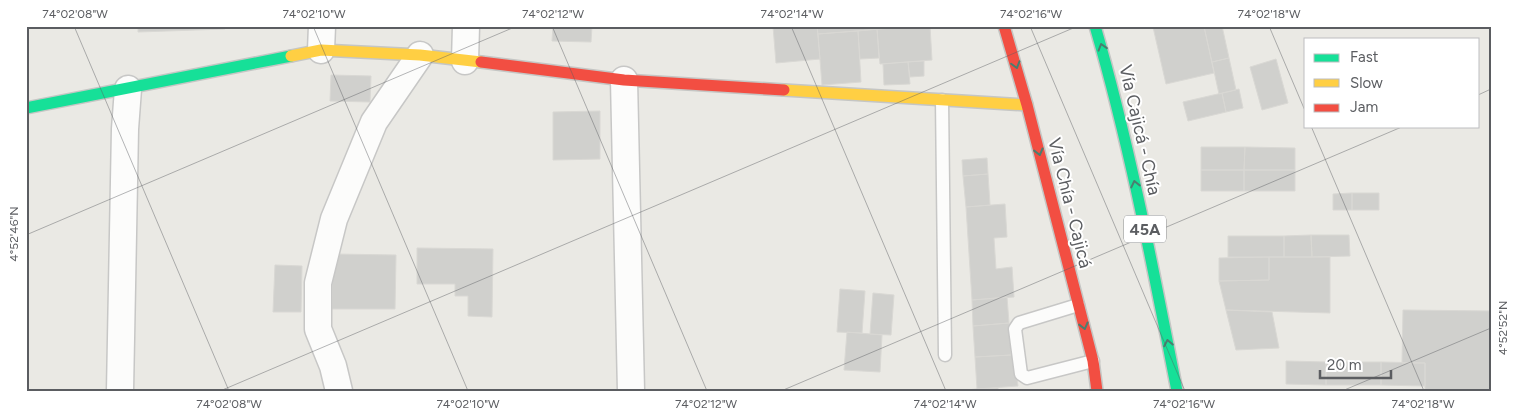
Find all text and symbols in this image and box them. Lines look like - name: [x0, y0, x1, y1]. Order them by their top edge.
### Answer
- text: 74°02'08"W: [42, 7, 108, 21]
- text: 74°02'10"W: [282, 7, 346, 21]
- text: 74°02'12"W: [522, 7, 585, 21]
- text: 74°02'14"W: [761, 7, 824, 21]
- text: 74°02'16"W: [1000, 7, 1063, 21]
- text: 74°02'18"W: [1238, 7, 1301, 21]
- legend: [1304, 38, 1480, 128]
- one-way arrow: [1097, 44, 1107, 52]
- text: Fast: [1350, 48, 1379, 66]
- one-way arrow: [1010, 61, 1020, 69]
- street label: Vía Cajicá - Chía: [1114, 63, 1166, 197]
- text: Slow: [1350, 74, 1383, 92]
- text: Jam: [1350, 98, 1378, 116]
- street label: Vía Chía - Cajicá: [1043, 136, 1097, 270]
- one-way arrow: [1033, 147, 1044, 156]
- one-way arrow: [1130, 179, 1141, 188]
- text: 4°52'46"N: [7, 206, 21, 262]
- road number: 45A: [1124, 215, 1166, 242]
- text: 4°52'52"N: [1496, 301, 1510, 355]
- one-way arrow: [1078, 322, 1089, 331]
- one-way arrow: [1163, 339, 1174, 347]
- scale bar: [1320, 347, 1391, 379]
- text: 20 m: [1327, 356, 1361, 374]
- text: 74°02'08"W: [196, 397, 262, 411]
- text: 74°02'10"W: [436, 397, 500, 411]
- text: 74°02'12"W: [675, 397, 738, 411]
- text: 74°02'14"W: [914, 397, 977, 411]
- text: 74°02'16"W: [1153, 397, 1216, 411]
- text: 74°02'18"W: [1392, 397, 1455, 411]

